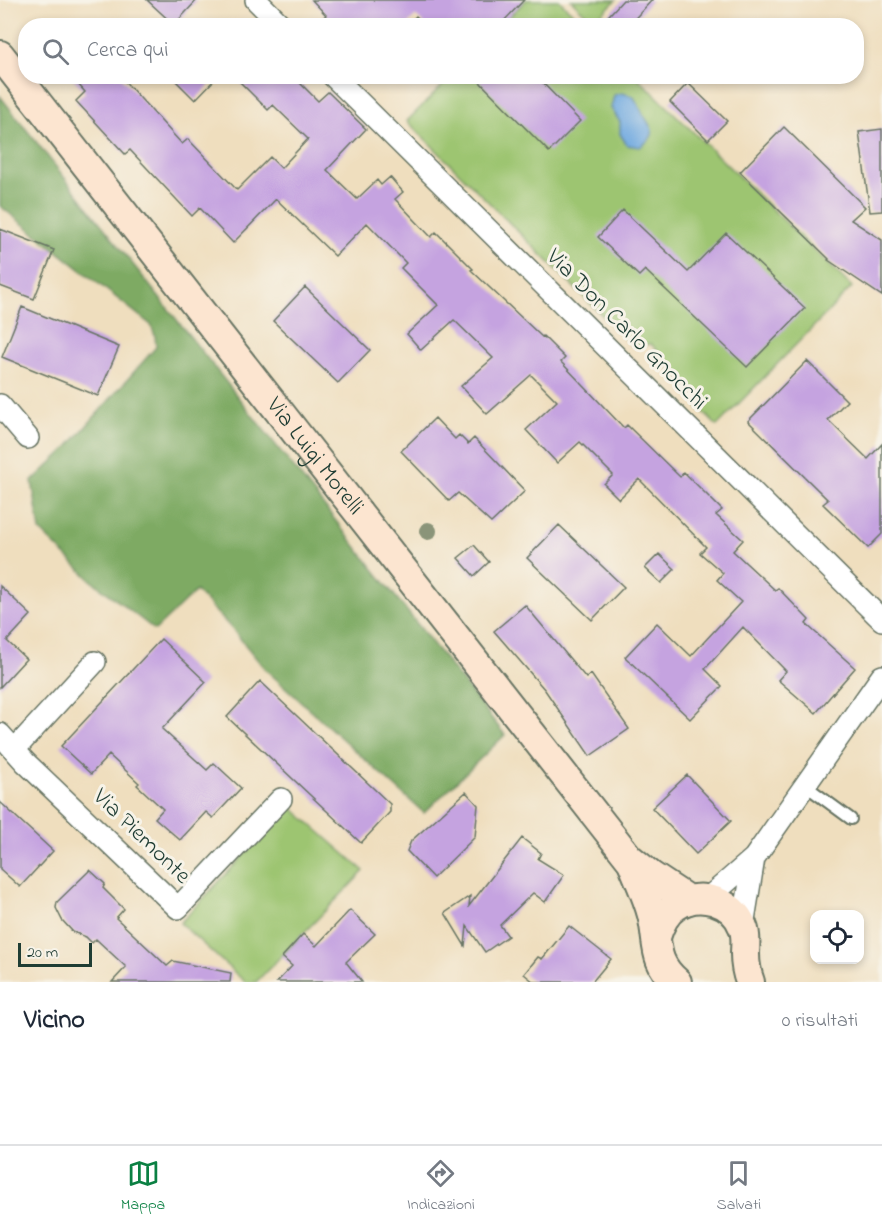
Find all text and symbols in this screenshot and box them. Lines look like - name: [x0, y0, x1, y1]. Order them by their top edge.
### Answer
- search box: [18, 18, 864, 84]
- icon: search: [39, 35, 72, 68]
- text: Cerca qui: [87, 35, 169, 67]
- street label: Via Don Carlo Gnocchi: [536, 240, 715, 419]
- street label: Via Luigi Morelli: [256, 389, 372, 523]
- street label: Via Piemonte: [83, 780, 198, 893]
- map controls: [810, 910, 864, 964]
- button: locate: [810, 910, 864, 964]
- scale bar: [18, 940, 92, 968]
- text: 20 m: [27, 941, 58, 965]
- text: Vicino: [24, 1002, 85, 1040]
- text: 0 risultati: [782, 1007, 858, 1036]
- tab: Mappa: [121, 1157, 165, 1217]
- tab: Indicazioni: [407, 1157, 475, 1217]
- tab: Salvati: [716, 1157, 761, 1217]

